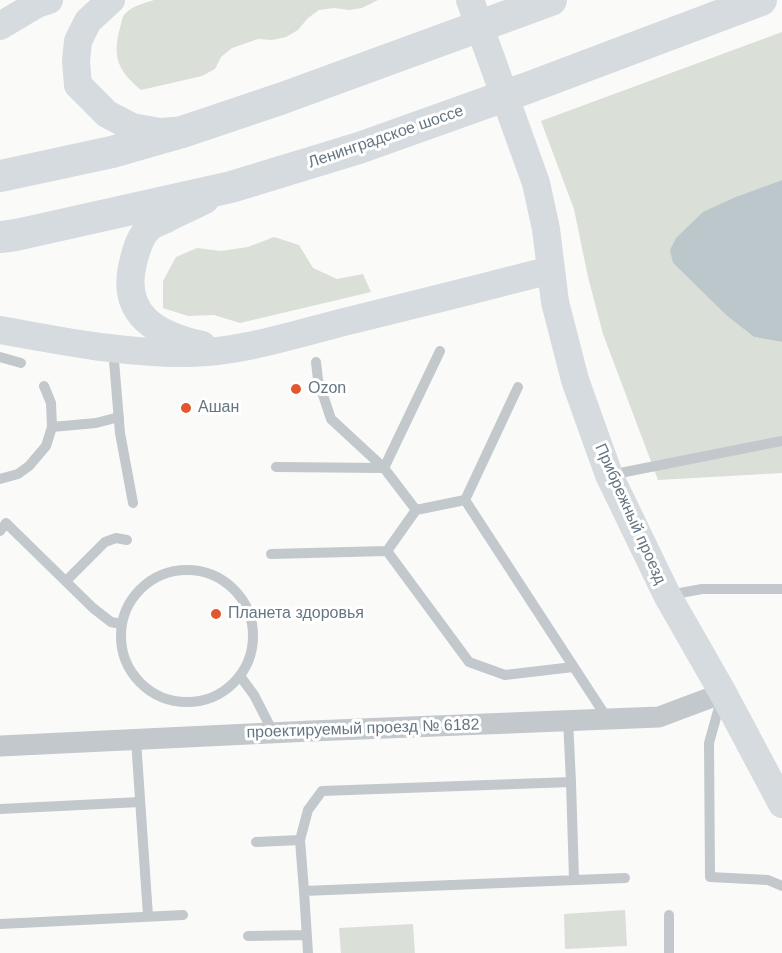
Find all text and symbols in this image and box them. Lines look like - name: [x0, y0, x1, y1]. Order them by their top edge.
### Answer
- street label: Ленинградское шоссе: [306, 101, 466, 173]
- place label: Ozon: [308, 379, 346, 399]
- marker: Ozon: [289, 382, 303, 396]
- place label: Ашан: [198, 398, 239, 418]
- marker: Ашан: [179, 401, 193, 415]
- street label: Прибрежный проезд: [590, 441, 670, 587]
- place label: Планета здоровья: [228, 604, 364, 624]
- marker: Планета здоровья: [209, 607, 223, 621]
- street label: проектируемый проезд № 6182: [246, 715, 480, 743]

